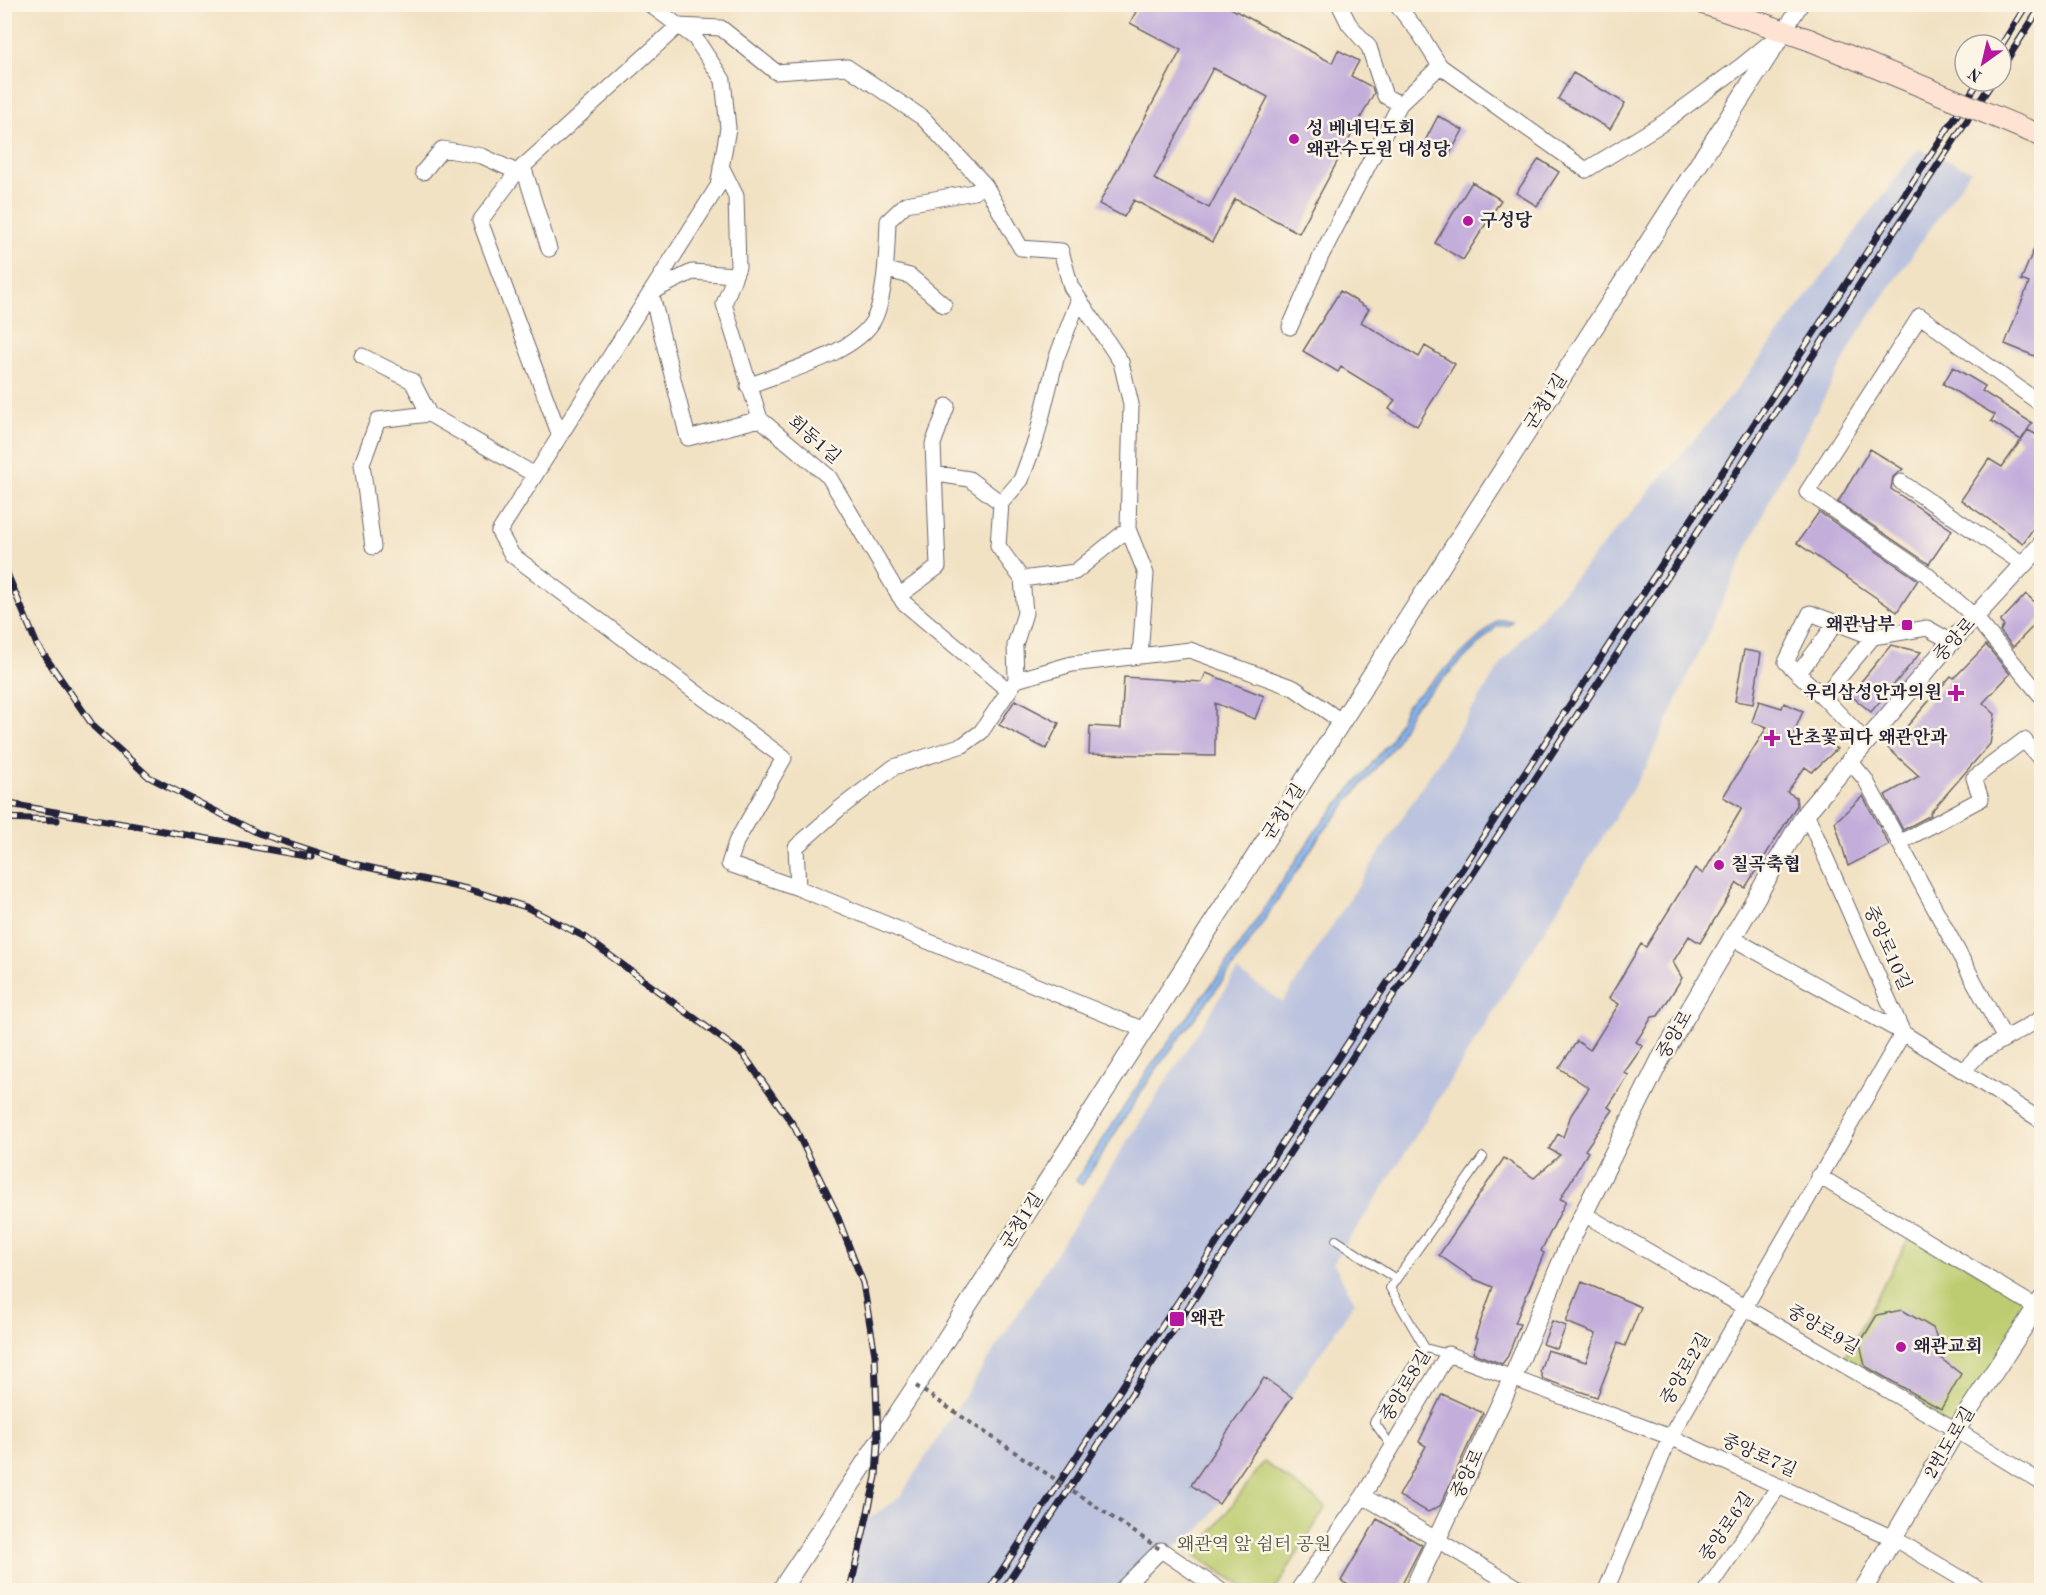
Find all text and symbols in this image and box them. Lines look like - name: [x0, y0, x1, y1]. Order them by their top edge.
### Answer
- north arrow: [1953, 33, 2013, 93]
- text: N: [1966, 63, 1985, 84]
- place label: 성 베네딕도회 왜관수도원 대성당: [1306, 118, 1451, 159]
- marker: 성 베네딕도회 왜관수도원 대성당: [1287, 132, 1301, 146]
- place label: 구성당: [1480, 210, 1533, 230]
- marker: 구성당: [1461, 214, 1475, 228]
- street label: 군청1길: [1521, 370, 1571, 433]
- street label: 회동1길: [784, 412, 844, 467]
- place label: 왜관남부: [1825, 614, 1896, 634]
- street label: 중앙로: [1930, 614, 1979, 665]
- marker: 왜관남부: [1900, 618, 1914, 632]
- place label: 우리삼성안과의원: [1803, 682, 1942, 702]
- marker: 우리삼성안과의원: [1947, 684, 1965, 702]
- place label: 난초꽃피다 왜관안과: [1786, 727, 1948, 747]
- marker: 난초꽃피다 왜관안과: [1763, 729, 1781, 747]
- street label: 군청1길: [1259, 780, 1309, 843]
- place label: 칠곡축협: [1731, 854, 1801, 874]
- marker: 칠곡축협: [1712, 858, 1726, 872]
- street label: 중앙로10길: [1860, 903, 1915, 993]
- street label: 중앙로: [1653, 1007, 1696, 1062]
- street label: 군청1길: [997, 1189, 1047, 1252]
- street label: 중앙로9길: [1784, 1301, 1863, 1358]
- place label: 왜관: [1190, 1308, 1225, 1328]
- marker: 왜관: [1168, 1310, 1186, 1328]
- street label: 중앙로2길: [1657, 1329, 1714, 1408]
- place label: 왜관교회: [1913, 1336, 1983, 1356]
- marker: 왜관교회: [1894, 1340, 1908, 1354]
- street label: 중앙로8길: [1377, 1347, 1434, 1425]
- street label: 2번도로길: [1921, 1404, 1978, 1482]
- street label: 중앙로7길: [1719, 1431, 1800, 1480]
- street label: 중앙로: [1448, 1446, 1487, 1501]
- street label: 중앙로6길: [1696, 1488, 1757, 1565]
- park label: 왜관역 앞 쉼터 공원: [1177, 1535, 1331, 1554]

